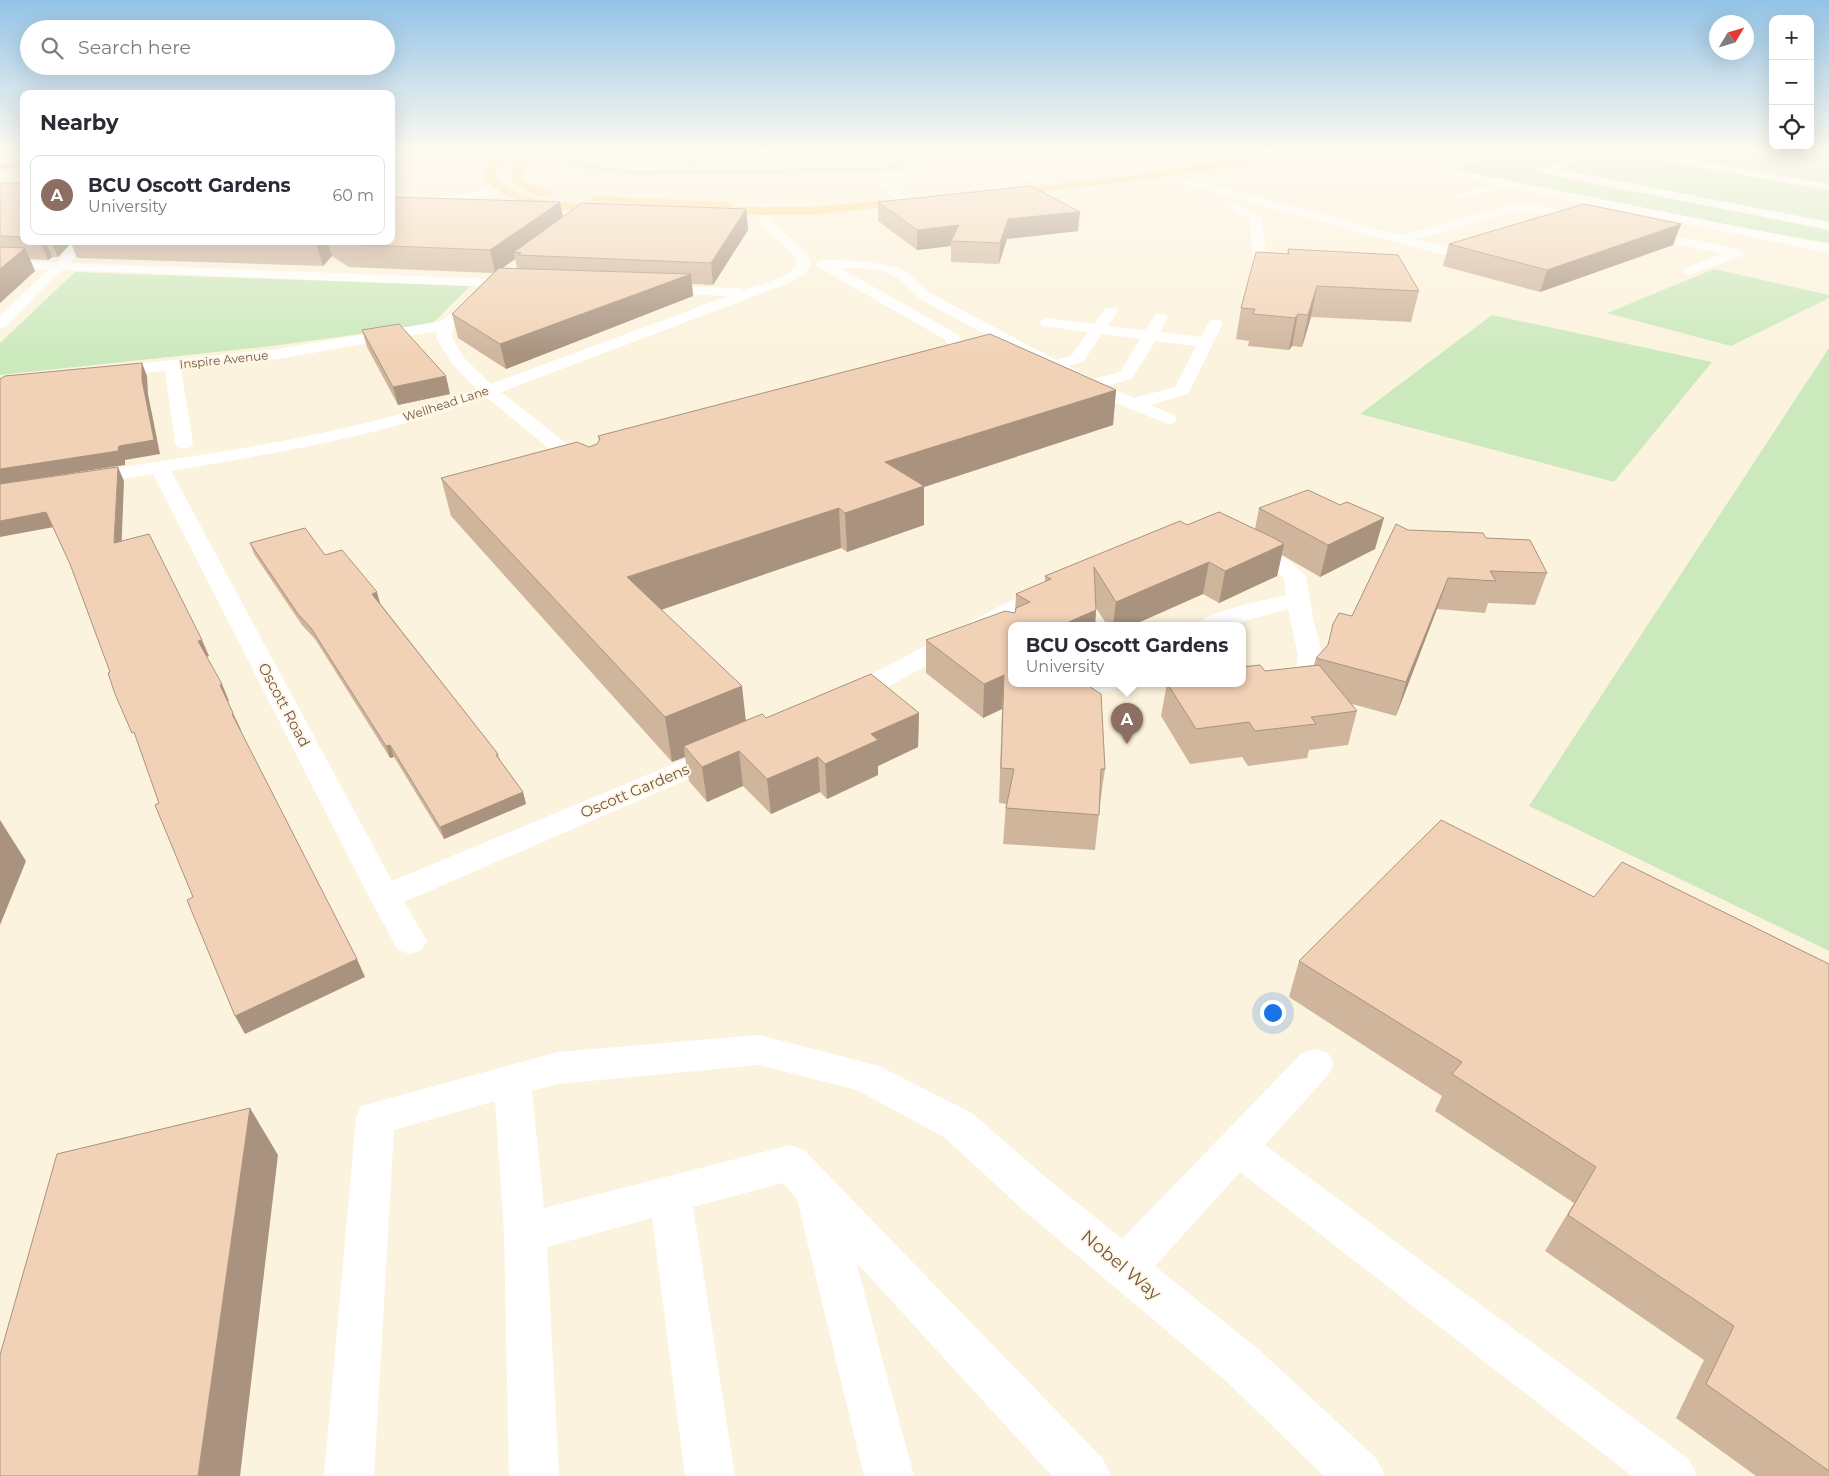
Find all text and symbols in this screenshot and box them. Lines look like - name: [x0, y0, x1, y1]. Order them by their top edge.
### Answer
- north arrow: [1709, 15, 1754, 60]
- map controls: [1769, 15, 1814, 150]
- button: +: [1769, 15, 1814, 60]
- search box: [20, 20, 395, 75]
- icon: search: [38, 34, 66, 62]
- text: Search here: [78, 36, 191, 59]
- button: −: [1769, 60, 1814, 105]
- button: locate: [1769, 105, 1814, 150]
- text: Nearby: [40, 110, 119, 135]
- text: BCU Oscott Gardens: [88, 174, 291, 197]
- text: A: [51, 186, 63, 205]
- text: 60 m: [332, 186, 374, 205]
- text: University: [88, 197, 167, 216]
- street label: Inspire Avenue: [179, 347, 269, 372]
- street label: Wellhead Lane: [401, 383, 491, 424]
- popup: [1008, 622, 1246, 687]
- text: BCU Oscott Gardens: [1026, 634, 1228, 657]
- text: University: [1026, 657, 1105, 676]
- street label: Oscott Road: [254, 659, 315, 750]
- pin: A: [1111, 703, 1143, 744]
- street label: Oscott Gardens: [577, 759, 692, 822]
- your location: [1260, 1000, 1286, 1026]
- street label: Nobel Way: [1077, 1225, 1166, 1305]

